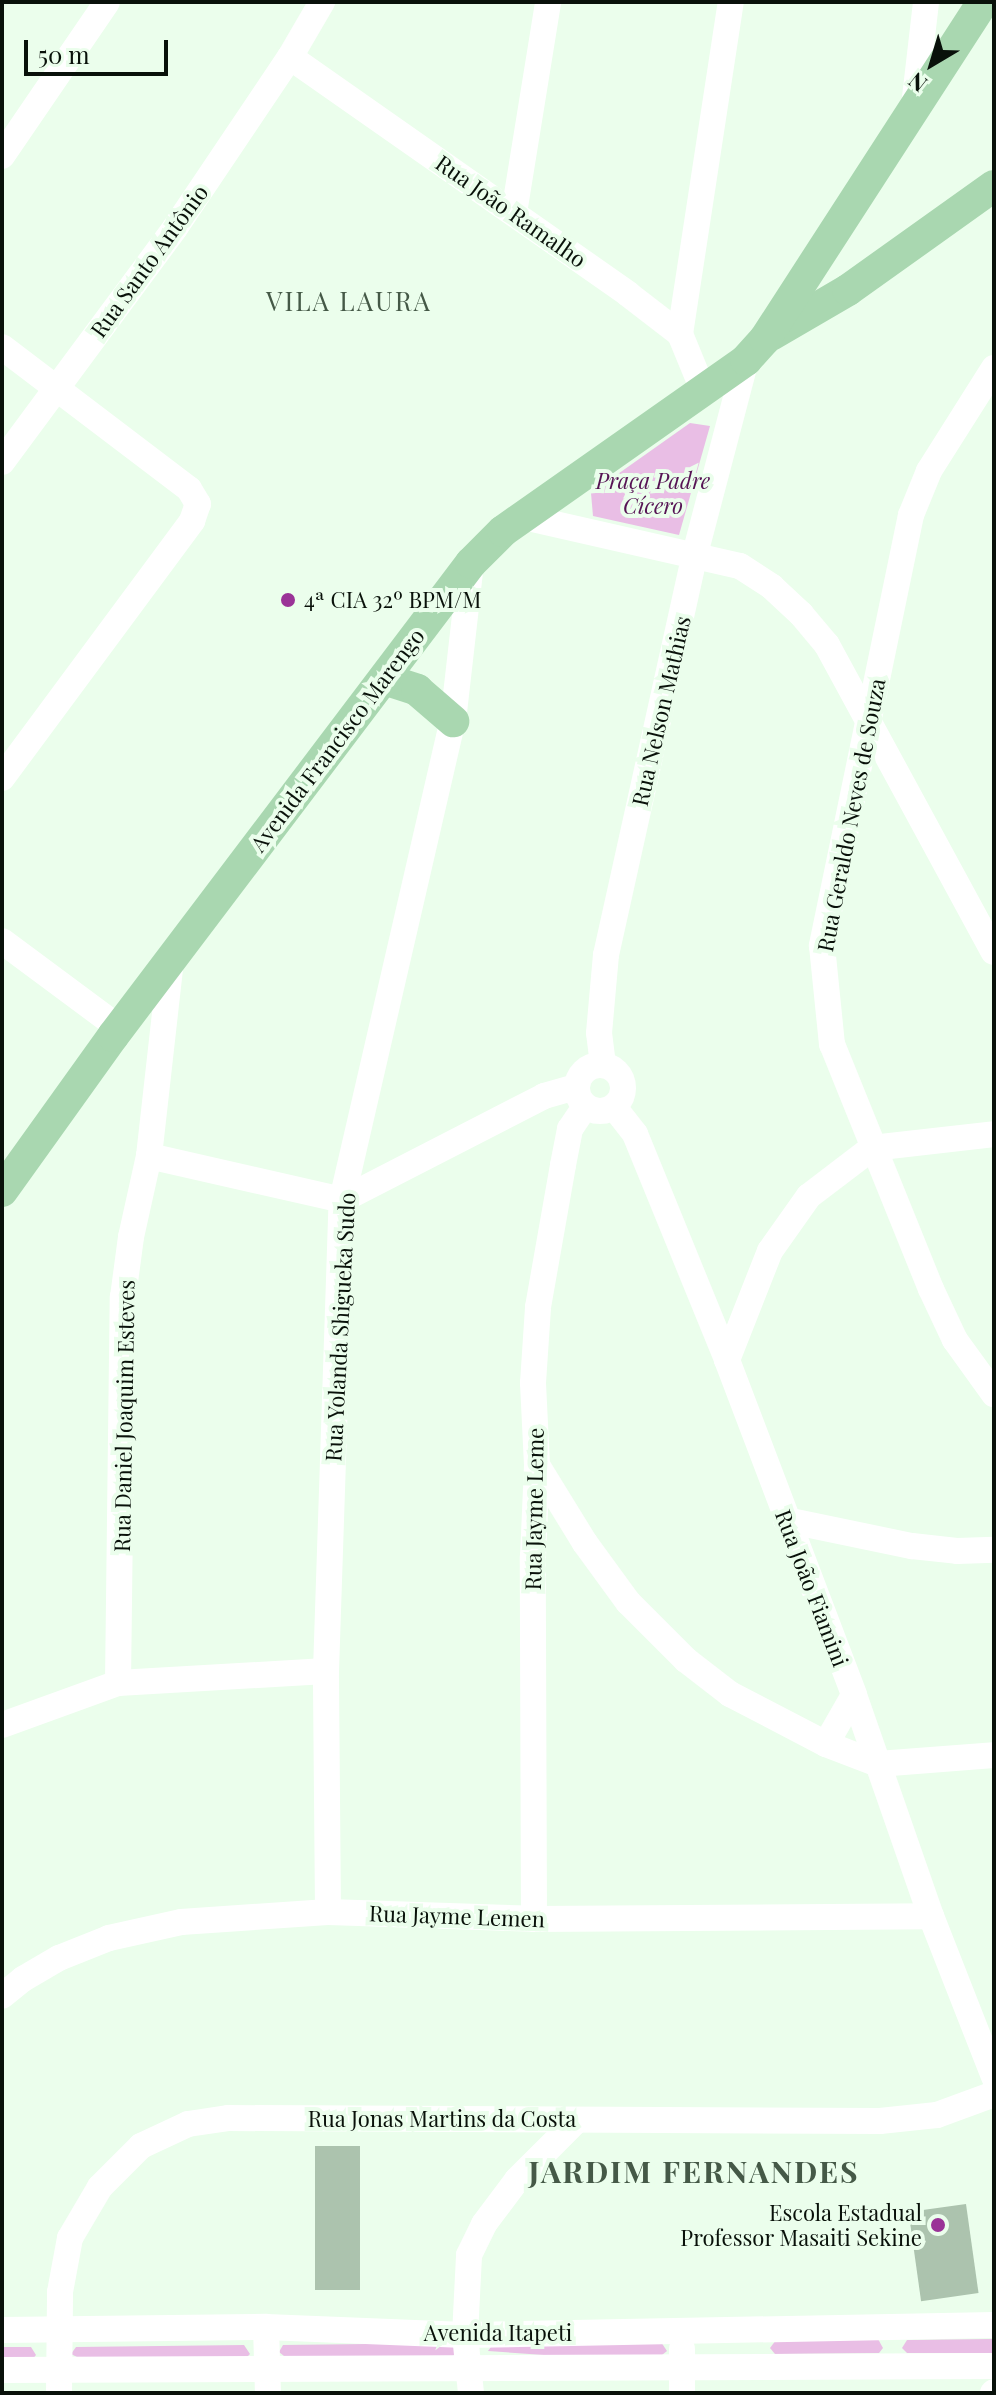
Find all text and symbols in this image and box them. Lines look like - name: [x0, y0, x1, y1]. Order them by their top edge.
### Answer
- scale bar: [28, 24, 172, 74]
- north arrow: [892, 24, 972, 104]
- text: 50 m: [38, 38, 90, 70]
- text: N: [902, 66, 933, 100]
- street label: Rua João Ramalho: [431, 149, 591, 273]
- street label: Rua Santo Antônio: [84, 179, 214, 343]
- district label: VILA LAURA: [266, 285, 432, 317]
- park label: Praça Padre Cícero: [596, 467, 710, 518]
- place label: 4ª CIA 32º BPM/M: [304, 587, 481, 613]
- marker: 4ª CIA 32º BPM/M: [279, 591, 297, 609]
- street label: Rua Nelson Mathias: [626, 613, 696, 809]
- street label: Avenida Francisco Marengo: [244, 623, 430, 857]
- street label: Rua Geraldo Neves de Souza: [812, 676, 890, 954]
- street label: Rua Yolanda Shigueka Sudo: [320, 1191, 360, 1463]
- street label: Rua Daniel Joaquim Esteves: [108, 1279, 140, 1553]
- street label: Rua Jayme Leme: [519, 1427, 549, 1591]
- street label: Rua João Fiamini: [770, 1506, 854, 1670]
- street label: Rua Jayme Lemen: [369, 1900, 545, 1932]
- street label: Rua Jonas Martins da Costa: [307, 2106, 577, 2132]
- district label: JARDIM FERNANDES: [528, 2153, 860, 2189]
- place label: Escola Estadual Professor Masaiti Sekine: [680, 2199, 922, 2250]
- marker: Escola Estadual Professor Masaiti Sekine: [929, 2216, 947, 2234]
- street label: Avenida Itapeti: [424, 2320, 572, 2346]

